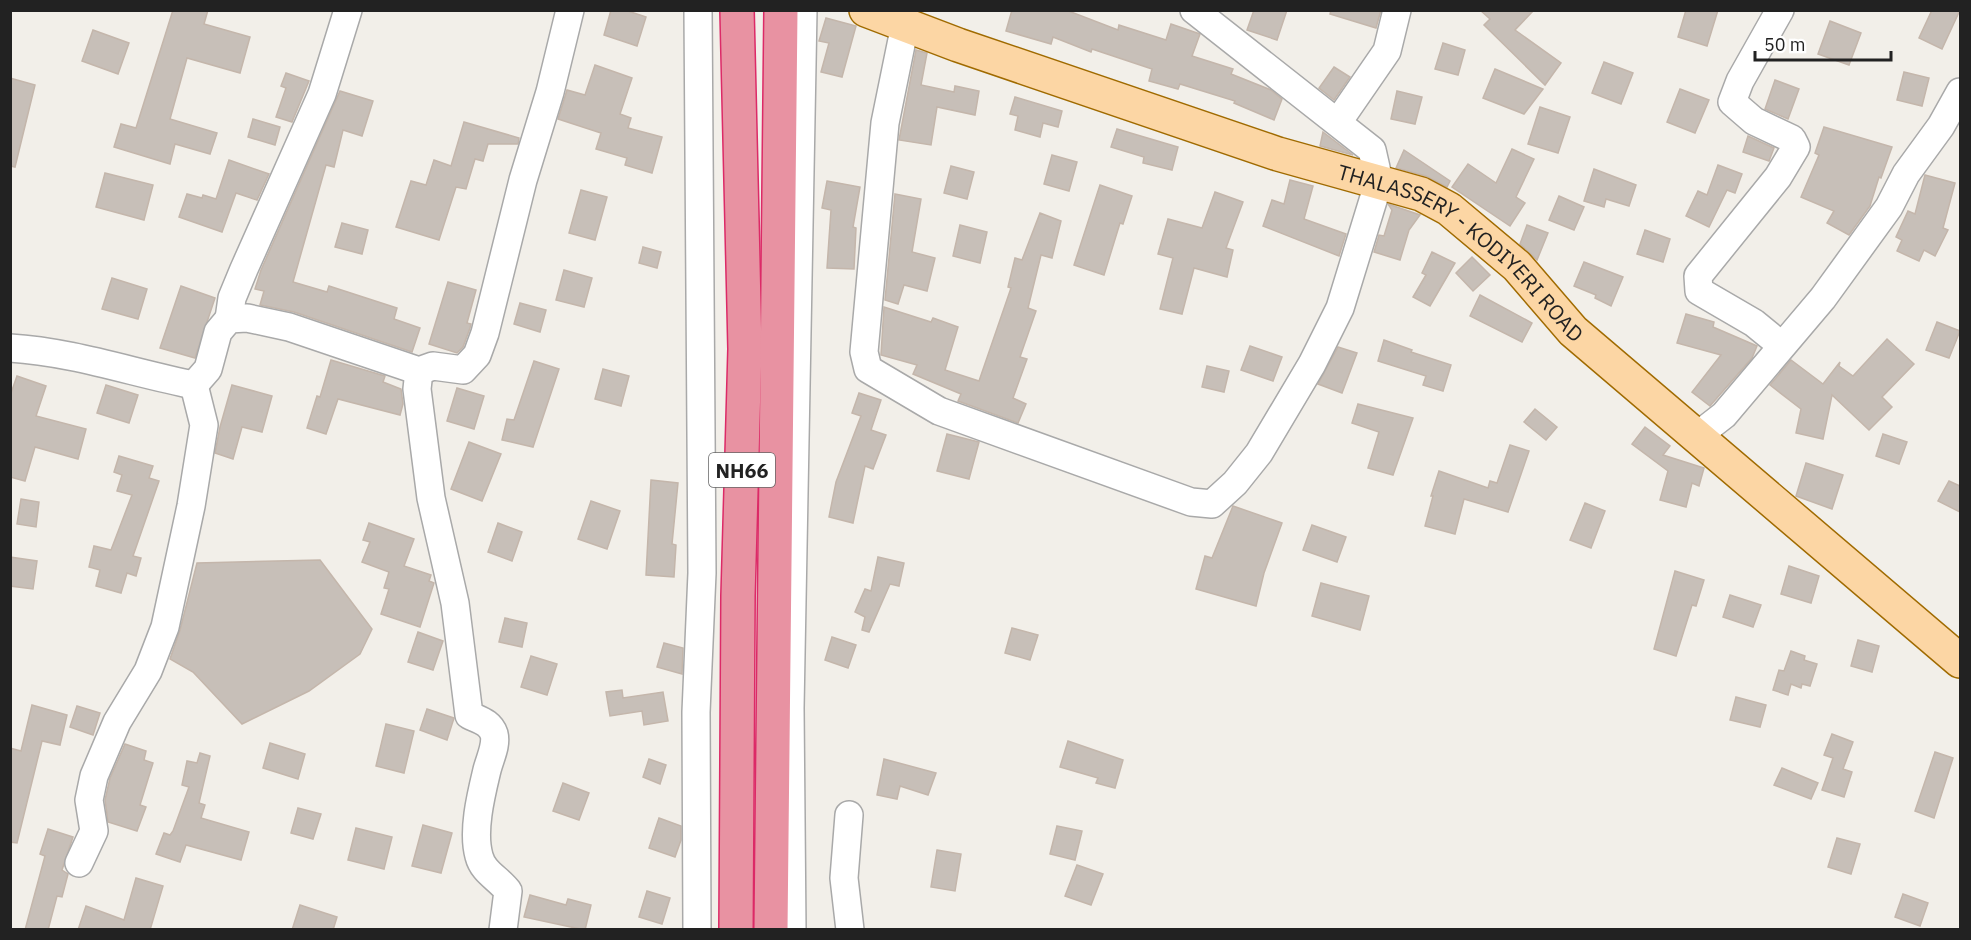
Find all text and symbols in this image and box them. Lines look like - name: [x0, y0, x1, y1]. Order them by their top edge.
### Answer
- scale bar: [1755, 24, 1892, 62]
- text: 50 m: [1764, 33, 1806, 56]
- street label: THALASSERY - KODIYERI ROAD: [1335, 157, 1589, 348]
- road number: NH66: [709, 453, 775, 487]

